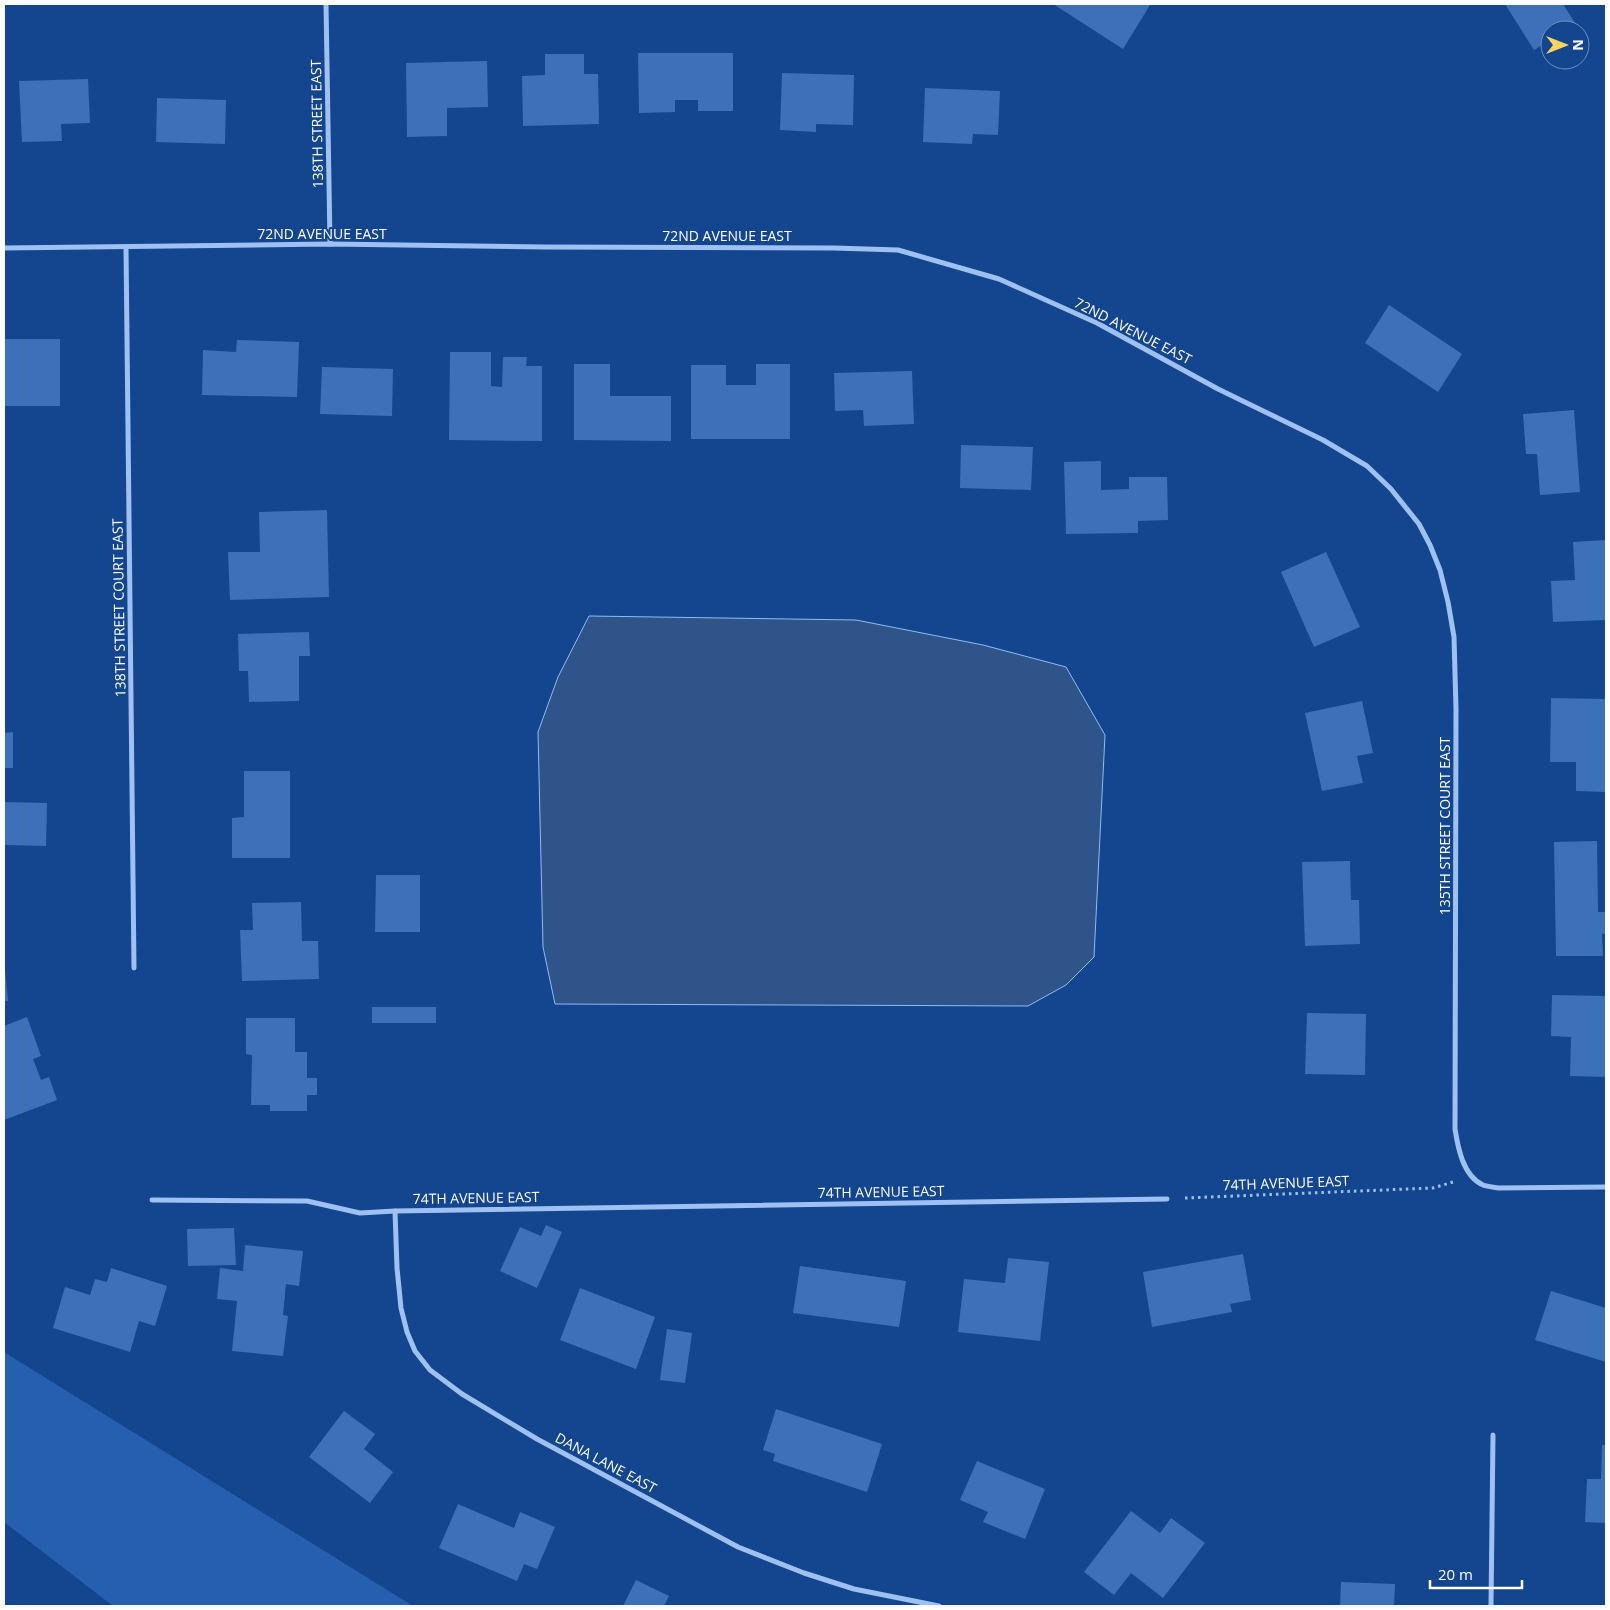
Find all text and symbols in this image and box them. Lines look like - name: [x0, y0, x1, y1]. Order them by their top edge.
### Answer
- north arrow: [1540, 20, 1590, 70]
- text: N: [1569, 39, 1588, 51]
- street label: 138TH STREET EAST: [306, 59, 327, 188]
- street label: 72ND AVENUE EAST: [257, 224, 387, 243]
- street label: 72ND AVENUE EAST: [662, 226, 792, 245]
- street label: 72ND AVENUE EAST: [1071, 293, 1195, 369]
- street label: 138TH STREET COURT EAST: [107, 518, 130, 697]
- street label: 135TH STREET COURT EAST: [1435, 736, 1454, 915]
- street label: 74TH AVENUE EAST: [1222, 1171, 1350, 1194]
- street label: 74TH AVENUE EAST: [817, 1181, 945, 1202]
- street label: 74TH AVENUE EAST: [412, 1187, 540, 1208]
- street label: DANA LANE EAST: [552, 1428, 660, 1497]
- scale bar: [1430, 1558, 1522, 1590]
- text: 20 m: [1438, 1564, 1473, 1584]

